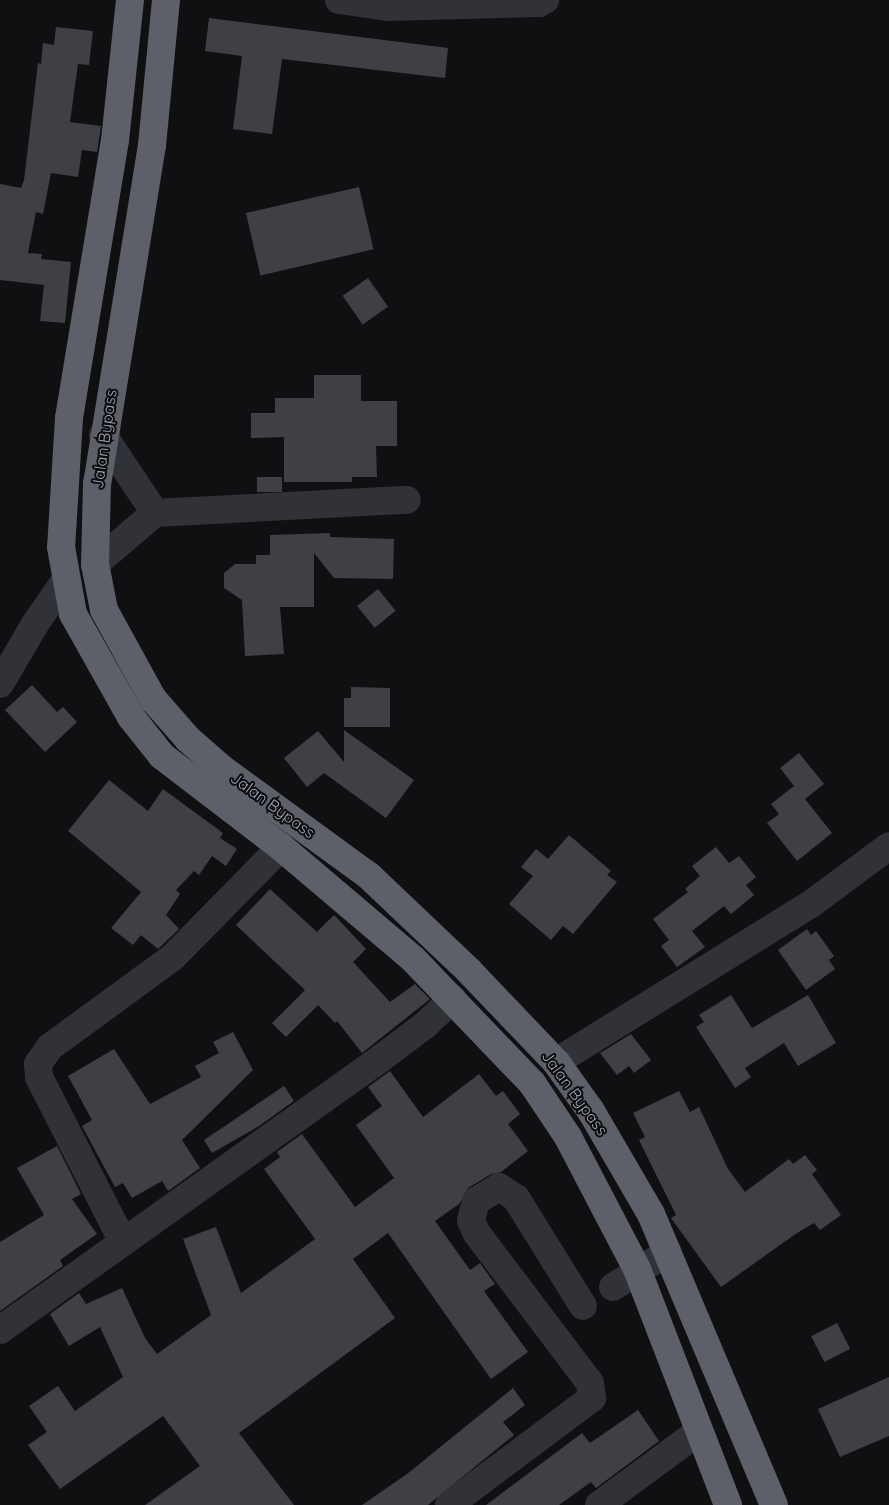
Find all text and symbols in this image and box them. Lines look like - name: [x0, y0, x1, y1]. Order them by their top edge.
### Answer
- street label: Jalan Bypass: [88, 388, 120, 490]
- street label: Jalan Bypass: [227, 768, 319, 842]
- street label: Jalan Bypass: [538, 1047, 612, 1139]

